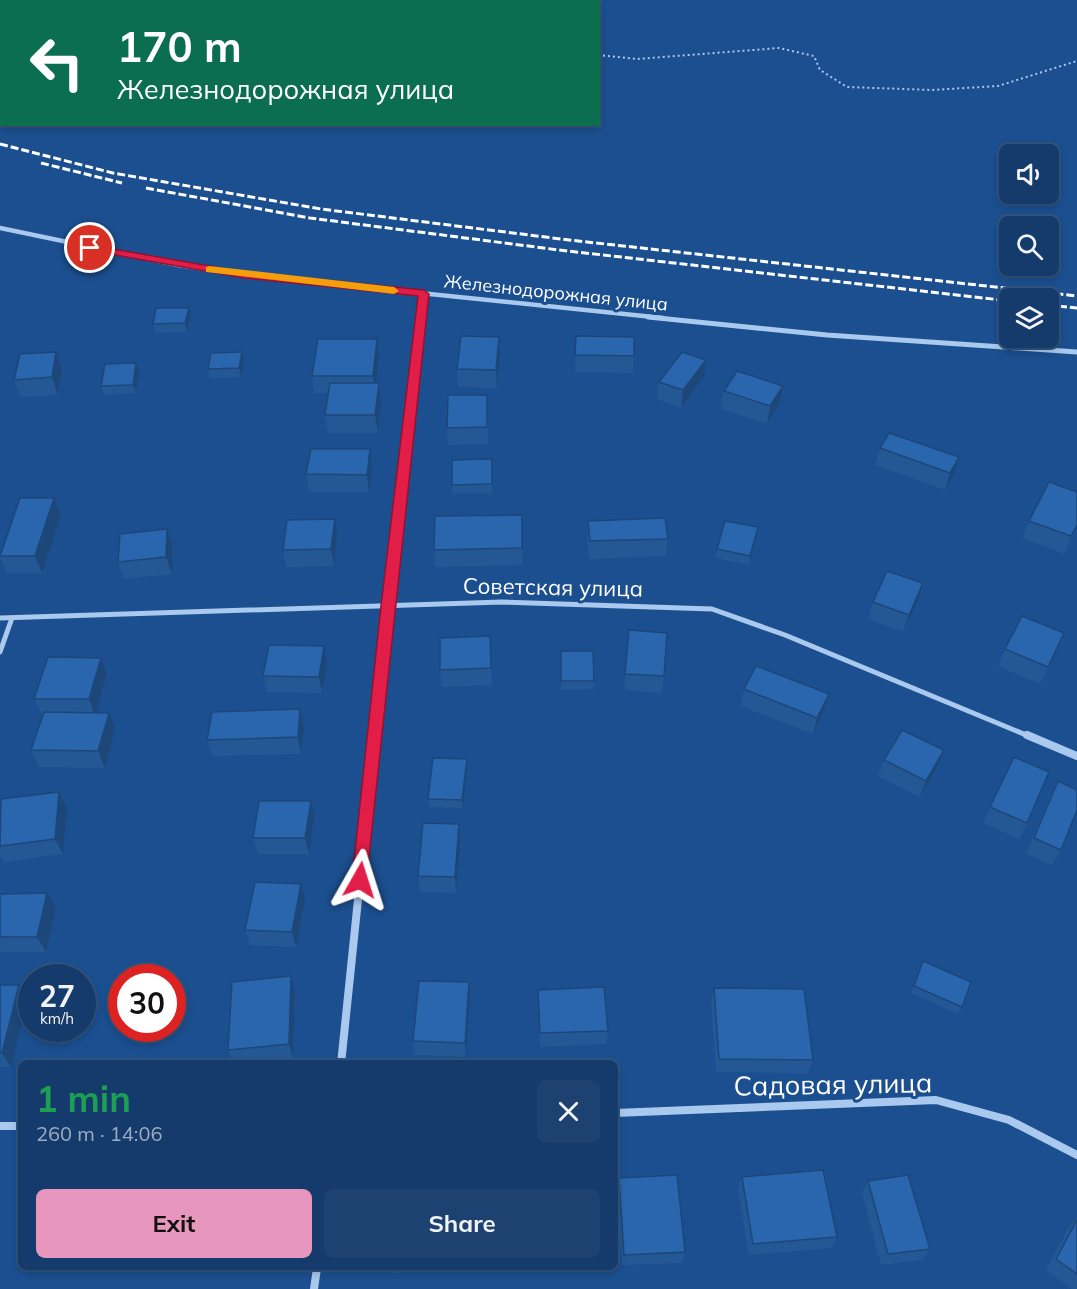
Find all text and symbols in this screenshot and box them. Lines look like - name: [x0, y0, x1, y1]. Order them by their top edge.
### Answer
- text: 170 m: [117, 20, 242, 73]
- icon: left: [18, 24, 96, 102]
- text: Железнодорожная улица: [117, 72, 454, 106]
- map controls: [999, 144, 1059, 348]
- button: sound: [999, 144, 1059, 204]
- button: search: [999, 216, 1059, 276]
- pin: [64, 222, 115, 273]
- icon: arrive: [73, 231, 106, 264]
- street label: Железнодорожная улица: [443, 269, 669, 316]
- button: layers: [999, 288, 1059, 348]
- street label: Советская улица: [463, 571, 643, 603]
- position arrow: [328, 848, 392, 912]
- speed limit sign: 30: [108, 964, 186, 1042]
- text: 27: [39, 977, 75, 1015]
- text: km/h: [40, 1009, 74, 1028]
- street label: Садовая улица: [733, 1065, 933, 1103]
- text: 1 min: [36, 1076, 131, 1121]
- button: close: [537, 1080, 600, 1143]
- text: 260 m · 14:06: [36, 1121, 162, 1146]
- button: Exit: [36, 1189, 312, 1258]
- button: Share: [324, 1189, 600, 1258]

